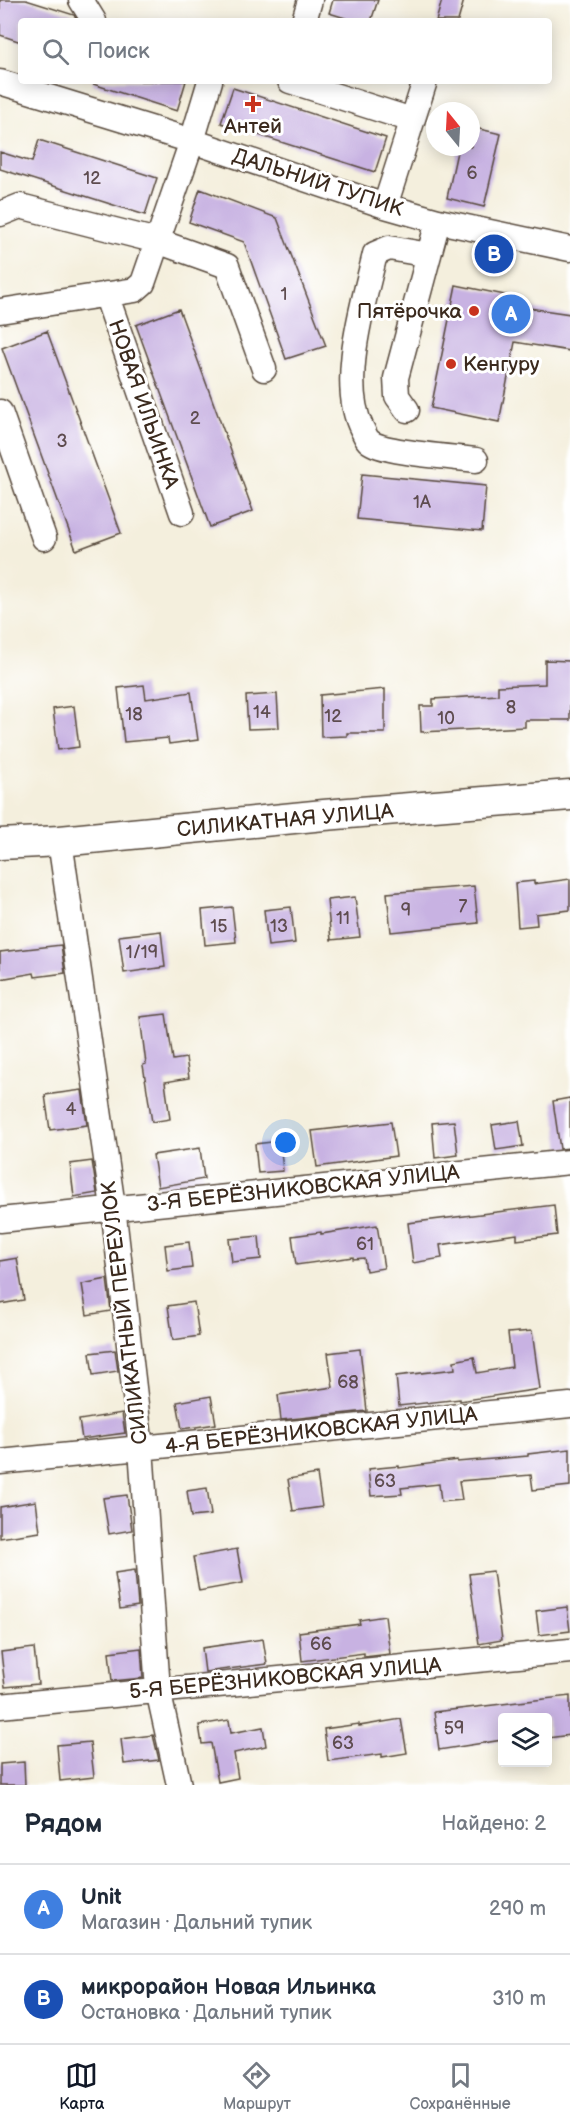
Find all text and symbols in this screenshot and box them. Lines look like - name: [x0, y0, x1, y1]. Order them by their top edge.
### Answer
- search box: [18, 18, 552, 84]
- icon: search: [39, 35, 72, 68]
- text: Поиск: [87, 38, 150, 65]
- marker: Антей: [246, 97, 260, 111]
- north arrow: [426, 102, 480, 156]
- place label: Антей: [223, 114, 282, 139]
- street label: ДАЛЬНИЙ ТУПИК: [229, 143, 407, 222]
- house number: 6: [467, 163, 478, 184]
- house number: 12: [83, 168, 101, 189]
- pin: B: [474, 232, 514, 276]
- house number: 1: [281, 284, 287, 305]
- pin: A: [492, 292, 530, 336]
- place label: Пятёрочка: [357, 299, 463, 324]
- marker: Пятёрочка: [467, 304, 481, 318]
- street label: НОВАЯ ИЛЬИНКА: [103, 316, 184, 492]
- place label: Кенгуру: [463, 352, 540, 377]
- marker: Кенгуру: [444, 357, 458, 371]
- house number: 2: [190, 408, 201, 429]
- house number: 3: [56, 431, 68, 452]
- house number: 1А: [413, 492, 431, 513]
- house number: 8: [506, 697, 516, 718]
- house number: 14: [253, 702, 271, 723]
- house number: 18: [125, 704, 143, 725]
- house number: 12: [324, 706, 342, 727]
- house number: 10: [437, 708, 455, 729]
- street label: СИЛИКАТНАЯ УЛИЦА: [176, 799, 395, 842]
- house number: 7: [459, 896, 468, 917]
- house number: 9: [401, 900, 411, 921]
- house number: 11: [336, 908, 350, 929]
- house number: 15: [210, 916, 228, 937]
- house number: 13: [270, 916, 288, 937]
- house number: 1/19: [126, 942, 158, 963]
- house number: 4: [66, 1099, 77, 1120]
- your location: [271, 1128, 300, 1157]
- street label: 3-Я БЕРЁЗНИКОВСКАЯ УЛИЦА: [146, 1160, 461, 1217]
- street label: СИЛИКАТНЫЙ ПЕРЕУЛОК: [96, 1180, 153, 1446]
- house number: 61: [356, 1234, 374, 1255]
- house number: 68: [337, 1372, 359, 1393]
- street label: 4-Я БЕРЁЗНИКОВСКАЯ УЛИЦА: [164, 1402, 479, 1459]
- house number: 63: [374, 1471, 396, 1492]
- house number: 66: [310, 1634, 332, 1655]
- street label: 5-Я БЕРЁЗНИКОВСКАЯ УЛИЦА: [128, 1652, 442, 1705]
- map controls: [498, 1713, 552, 1767]
- button: layers: [498, 1713, 552, 1767]
- house number: 59: [444, 1718, 464, 1739]
- house number: 63: [332, 1733, 354, 1754]
- text: Рядом: [24, 1809, 102, 1840]
- text: Найдено: 2: [442, 1812, 546, 1836]
- text: Unit: [81, 1884, 122, 1911]
- text: A: [37, 1897, 50, 1921]
- text: 290 m: [489, 1897, 546, 1921]
- text: Магазин · Дальний тупик: [81, 1911, 312, 1935]
- text: микрорайон Новая Ильинка: [81, 1974, 376, 2001]
- text: B: [36, 1987, 51, 2011]
- text: 310 m: [492, 1987, 546, 2011]
- text: Остановка · Дальний тупик: [81, 2001, 332, 2025]
- tab: Карта: [59, 2059, 104, 2114]
- tab: Маршрут: [223, 2059, 291, 2114]
- tab: Сохранённые: [410, 2059, 511, 2114]

